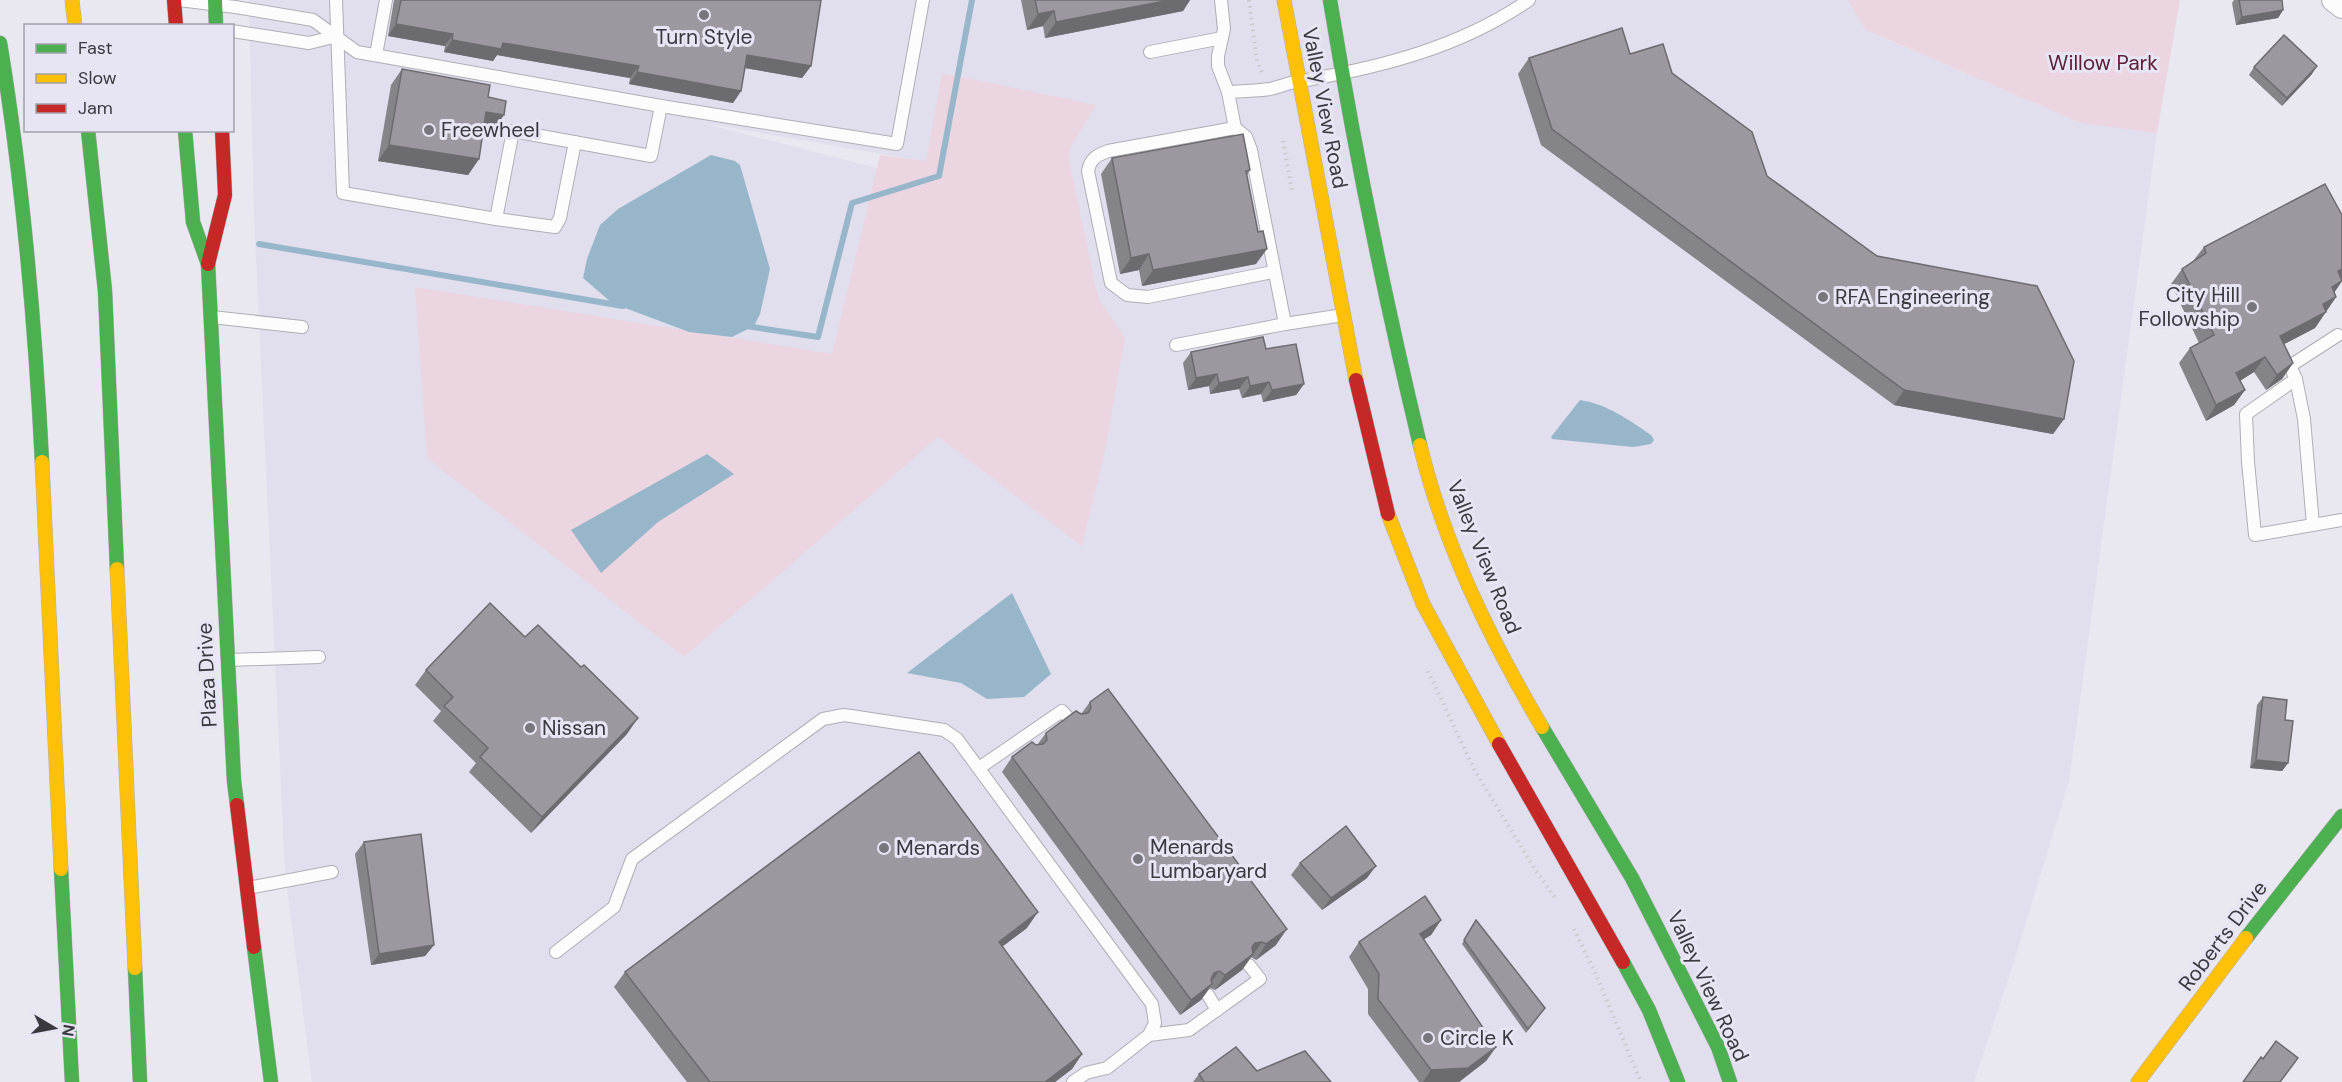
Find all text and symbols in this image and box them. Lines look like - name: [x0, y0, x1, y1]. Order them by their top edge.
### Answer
- marker: Turn Style: [697, 8, 711, 22]
- place label: Turn Style: [656, 23, 753, 51]
- legend: [24, 24, 234, 132]
- street label: Valley View Road: [1296, 25, 1354, 191]
- text: Fast: [78, 36, 113, 60]
- park label: Willow Park: [2048, 49, 2158, 77]
- text: Slow: [78, 66, 117, 90]
- text: Jam: [78, 96, 113, 120]
- place label: Freewheel: [441, 116, 540, 144]
- marker: Freewheel: [422, 123, 436, 137]
- place label: City Hill Followship: [2139, 281, 2240, 333]
- place label: RFA Engineering: [1835, 283, 1990, 311]
- marker: RFA Engineering: [1816, 290, 1830, 304]
- marker: City Hill Followship: [2245, 300, 2259, 314]
- street label: Valley View Road: [1440, 476, 1528, 638]
- street label: Plaza Drive: [190, 622, 224, 728]
- place label: Nissan: [542, 714, 606, 742]
- marker: Nissan: [523, 721, 537, 735]
- place label: Menards Lumbaryard: [1150, 833, 1267, 885]
- place label: Menards: [896, 834, 980, 862]
- marker: Menards: [877, 841, 891, 855]
- marker: Menards Lumbaryard: [1131, 852, 1145, 866]
- street label: Roberts Drive: [2172, 875, 2274, 997]
- street label: Valley View Road: [1661, 906, 1755, 1066]
- north arrow: [24, 998, 84, 1058]
- text: N: [57, 1023, 80, 1038]
- place label: Circle K: [1440, 1024, 1514, 1052]
- marker: Circle K: [1421, 1031, 1435, 1045]

